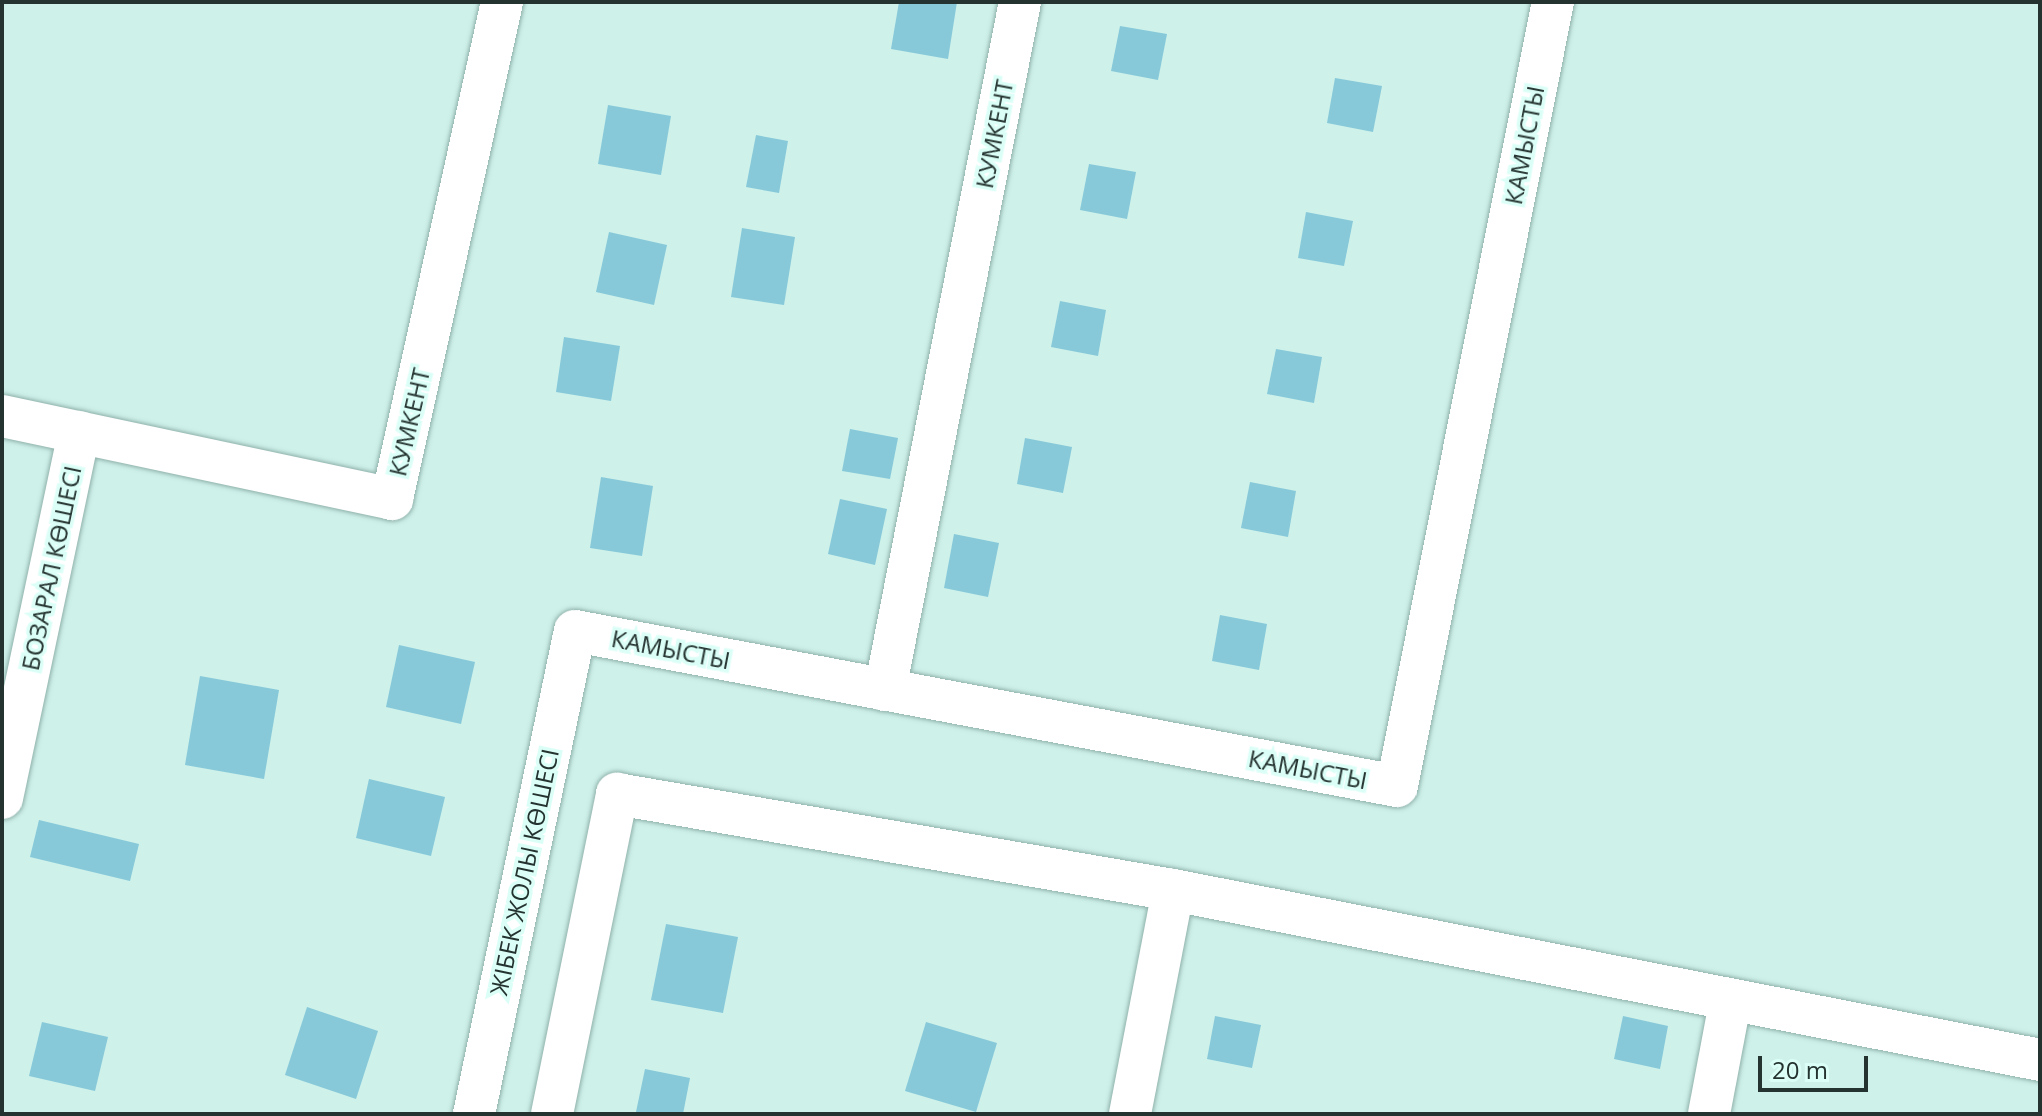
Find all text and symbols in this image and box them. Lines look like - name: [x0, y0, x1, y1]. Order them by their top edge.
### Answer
- street label: КУМКЕНТ: [969, 77, 1019, 191]
- street label: КАМЫСТЫ: [1498, 83, 1550, 207]
- street label: КУМКЕНТ: [383, 365, 435, 479]
- street label: БОЗАРАЛ КӨШЕСІ: [15, 463, 87, 673]
- street label: КАМЫСТЫ: [609, 623, 733, 675]
- street label: КАМЫСТЫ: [1246, 743, 1370, 795]
- street label: ЖІБЕК ЖОЛЫ КӨШЕСІ: [484, 746, 564, 998]
- scale bar: [1762, 1040, 1872, 1090]
- text: 20 m: [1772, 1053, 1828, 1086]

